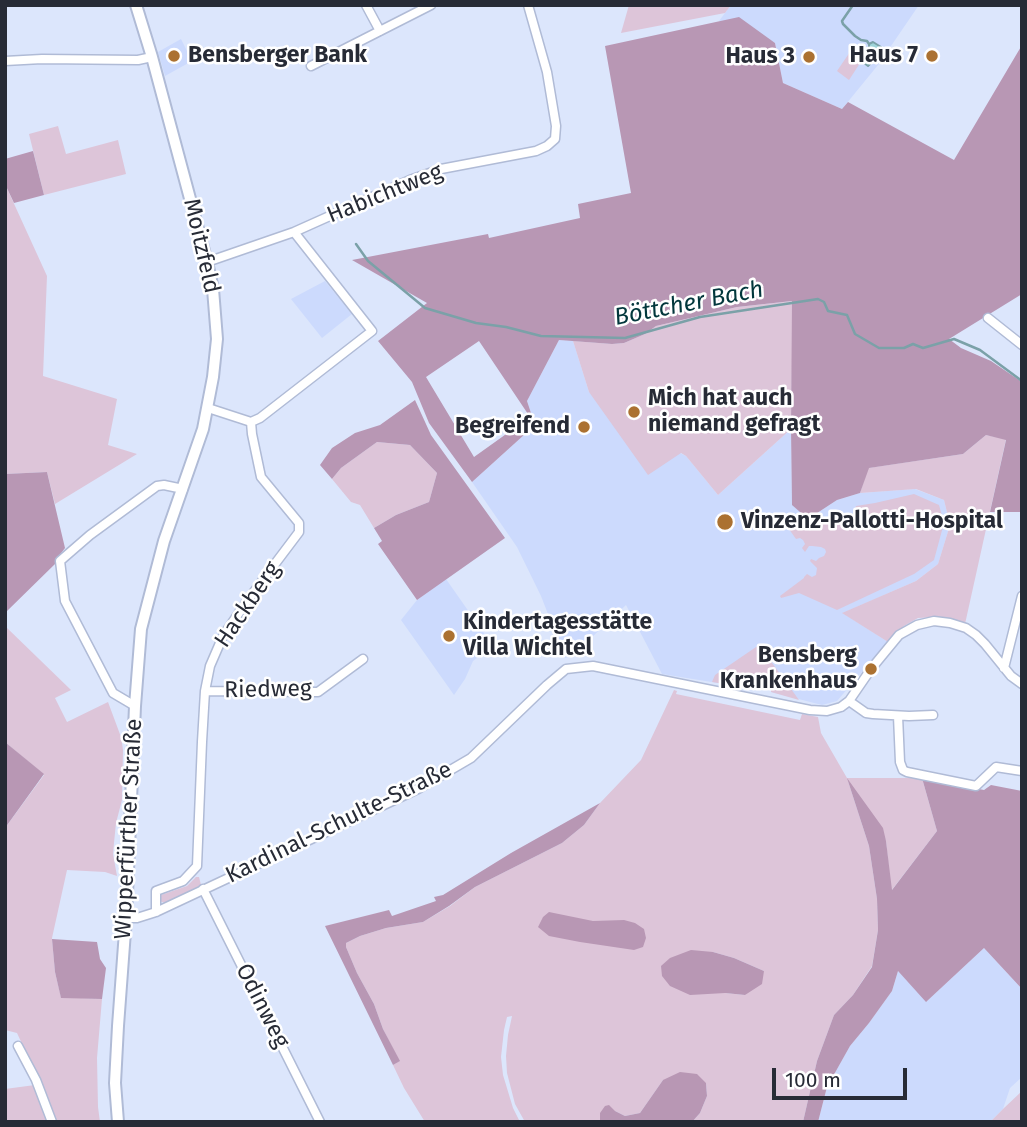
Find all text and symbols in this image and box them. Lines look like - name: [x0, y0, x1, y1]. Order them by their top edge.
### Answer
- place label: Bensberger Bank: [188, 42, 367, 70]
- place label: Haus 7: [850, 42, 918, 70]
- place label: Haus 3: [725, 43, 795, 71]
- marker: Bensberger Bank: [166, 48, 182, 64]
- marker: Haus 7: [924, 48, 940, 64]
- marker: Haus 3: [801, 49, 817, 65]
- street label: Habichtweg: [323, 158, 447, 230]
- street label: Moitzfeld: [177, 196, 225, 296]
- water label: Böttcher Bach: [612, 275, 766, 333]
- place label: Mich hat auch niemand gefragt: [648, 385, 820, 439]
- marker: Mich hat auch niemand gefragt: [626, 404, 642, 420]
- place label: Begreifend: [455, 413, 570, 441]
- marker: Begreifend: [576, 419, 592, 435]
- place label: Vinzenz-Pallotti-Hospital: [741, 508, 1003, 536]
- marker: Vinzenz-Pallotti-Hospital: [715, 512, 735, 532]
- street label: Hackberg: [209, 557, 287, 653]
- place label: Kindertagesstätte Villa Wichtel: [463, 609, 652, 663]
- marker: Kindertagesstätte Villa Wichtel: [441, 628, 457, 644]
- place label: Bensberg Krankenhaus: [720, 642, 857, 696]
- marker: Bensberg Krankenhaus: [863, 661, 879, 677]
- street label: Riedweg: [224, 675, 312, 705]
- street label: Wipperfürther Straße: [109, 718, 149, 940]
- street label: Kardinal-Schulte-Straße: [221, 756, 457, 890]
- street label: Odinweg: [229, 959, 295, 1053]
- scale bar: [775, 1054, 910, 1098]
- text: 100 m: [785, 1067, 841, 1093]

